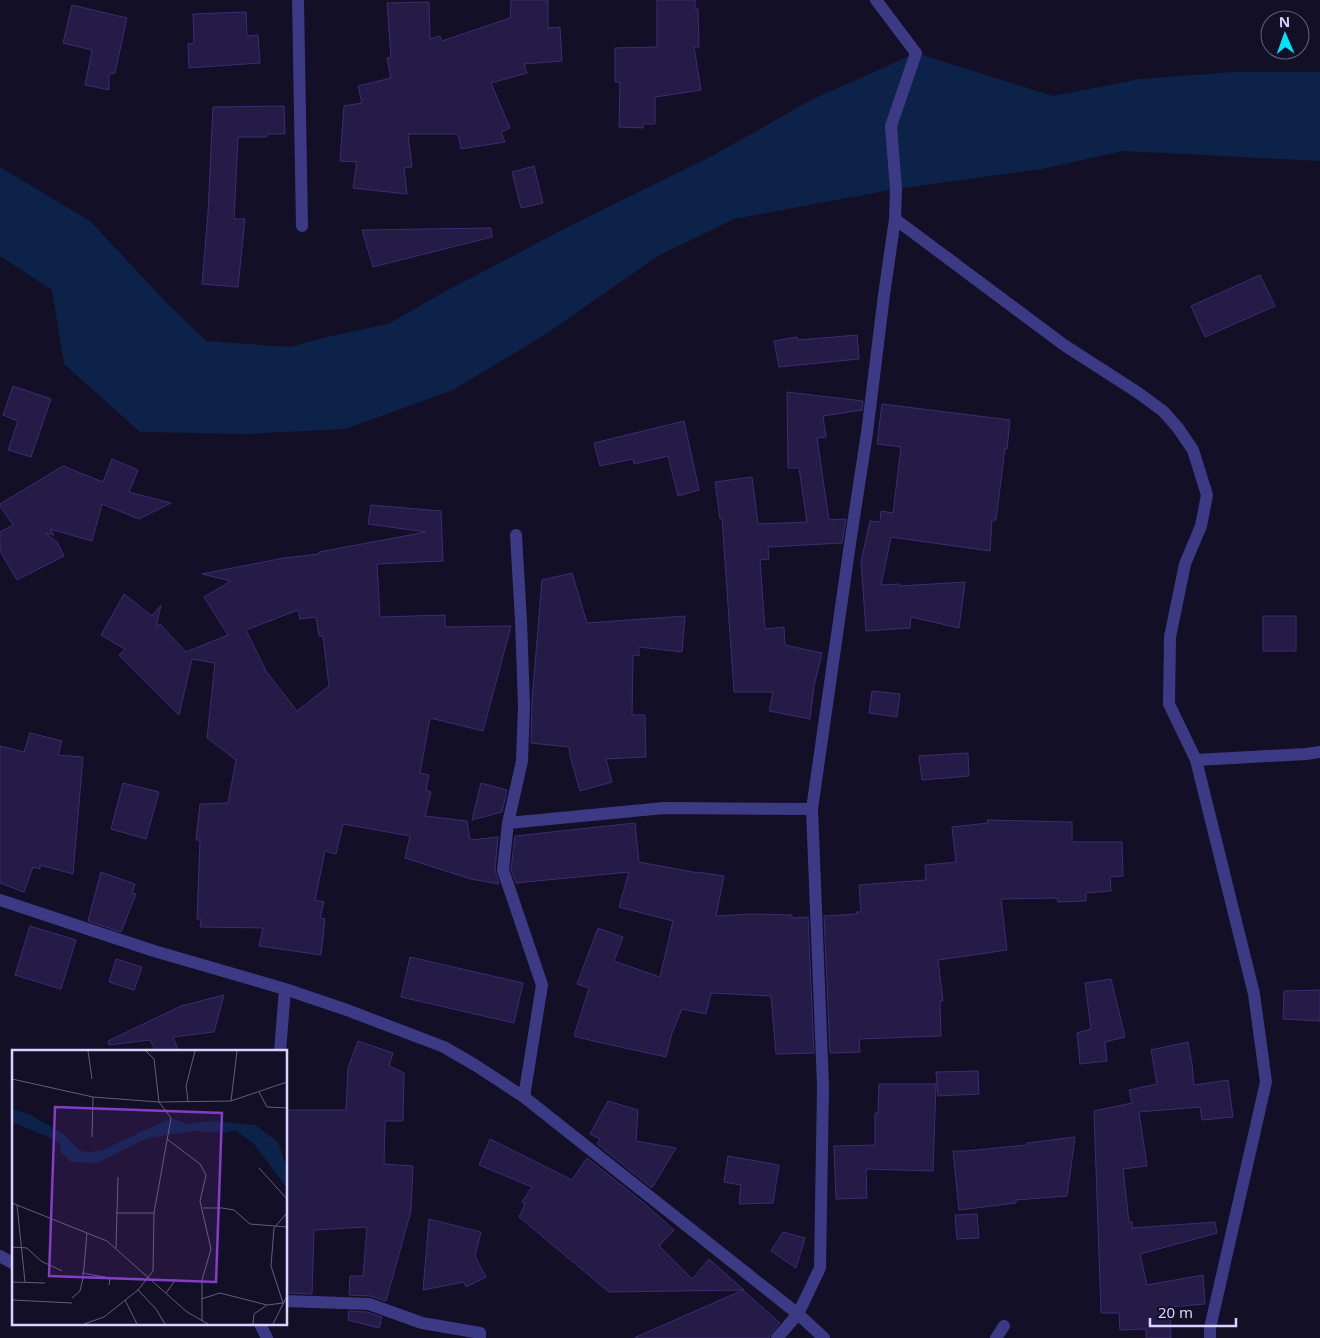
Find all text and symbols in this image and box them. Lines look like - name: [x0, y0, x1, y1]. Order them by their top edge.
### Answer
- north arrow: [1260, 10, 1310, 60]
- text: N: [1279, 12, 1291, 31]
- inset map: [12, 1050, 288, 1326]
- scale bar: [1150, 1296, 1236, 1328]
- text: 20 m: [1158, 1302, 1193, 1322]

